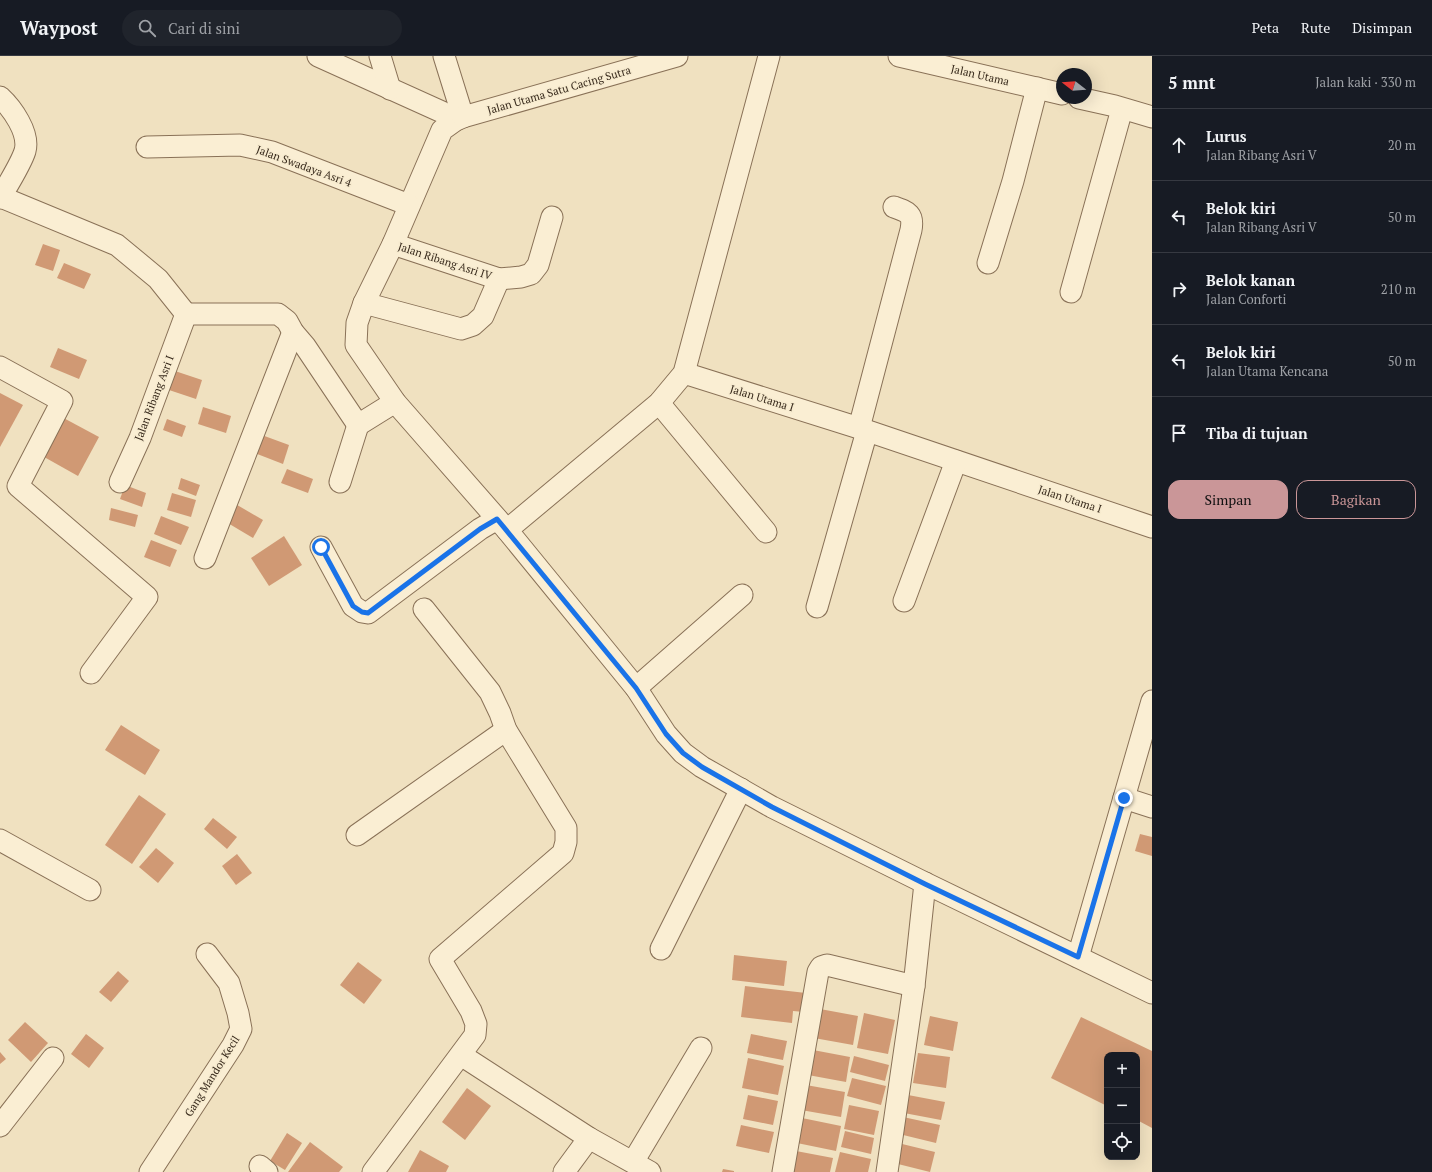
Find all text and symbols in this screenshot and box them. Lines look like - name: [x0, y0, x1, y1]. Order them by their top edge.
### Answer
- search box: [122, 10, 402, 46]
- text: Waypost: [20, 15, 98, 40]
- icon: search: [136, 17, 158, 39]
- text: Cari di sini: [168, 18, 240, 38]
- text: Peta: [1252, 18, 1279, 37]
- text: Rute: [1301, 18, 1330, 37]
- text: Disimpan: [1352, 18, 1412, 37]
- street label: Jalan Utama: [949, 61, 1011, 89]
- street label: Jalan Utama Satu Cacing Sutra: [486, 63, 633, 117]
- north arrow: [1056, 68, 1092, 104]
- text: 5 mnt: [1168, 71, 1216, 94]
- text: Jalan kaki · 330 m: [1315, 73, 1416, 91]
- text: Lurus: [1206, 126, 1247, 146]
- icon: ahead: [1168, 134, 1190, 156]
- text: 20 m: [1388, 136, 1416, 154]
- street label: Jalan Swadaya Asri 4: [254, 142, 354, 190]
- text: Jalan Ribang Asri V: [1206, 146, 1317, 164]
- text: Belok kiri: [1206, 198, 1276, 218]
- icon: left: [1168, 206, 1190, 228]
- text: 50 m: [1388, 208, 1416, 226]
- text: Jalan Ribang Asri V: [1206, 218, 1317, 236]
- street label: Jalan Ribang Asri IV: [396, 239, 494, 283]
- text: Belok kanan: [1206, 270, 1295, 290]
- icon: right: [1168, 278, 1190, 300]
- text: 210 m: [1381, 280, 1416, 298]
- text: Jalan Conforti: [1206, 290, 1286, 308]
- text: Belok kiri: [1206, 342, 1276, 362]
- icon: left: [1168, 350, 1190, 372]
- text: 50 m: [1388, 352, 1416, 370]
- street label: Jalan Ribang Asri I: [131, 353, 177, 443]
- text: Jalan Utama Kencana: [1206, 362, 1328, 380]
- street label: Jalan Utama I: [728, 382, 796, 414]
- icon: arrive: [1168, 422, 1190, 444]
- text: Tiba di tujuan: [1206, 423, 1308, 443]
- button: Simpan: [1168, 480, 1288, 519]
- button: Bagikan: [1296, 480, 1416, 519]
- street label: Jalan Utama I: [1036, 482, 1104, 516]
- route start: [312, 538, 330, 556]
- route end: [1115, 789, 1133, 807]
- street label: Gang Mandor Kecil: [182, 1033, 242, 1119]
- map controls: [1104, 1052, 1140, 1160]
- button: +: [1104, 1052, 1140, 1088]
- button: −: [1104, 1088, 1140, 1124]
- button: locate: [1104, 1124, 1140, 1160]

